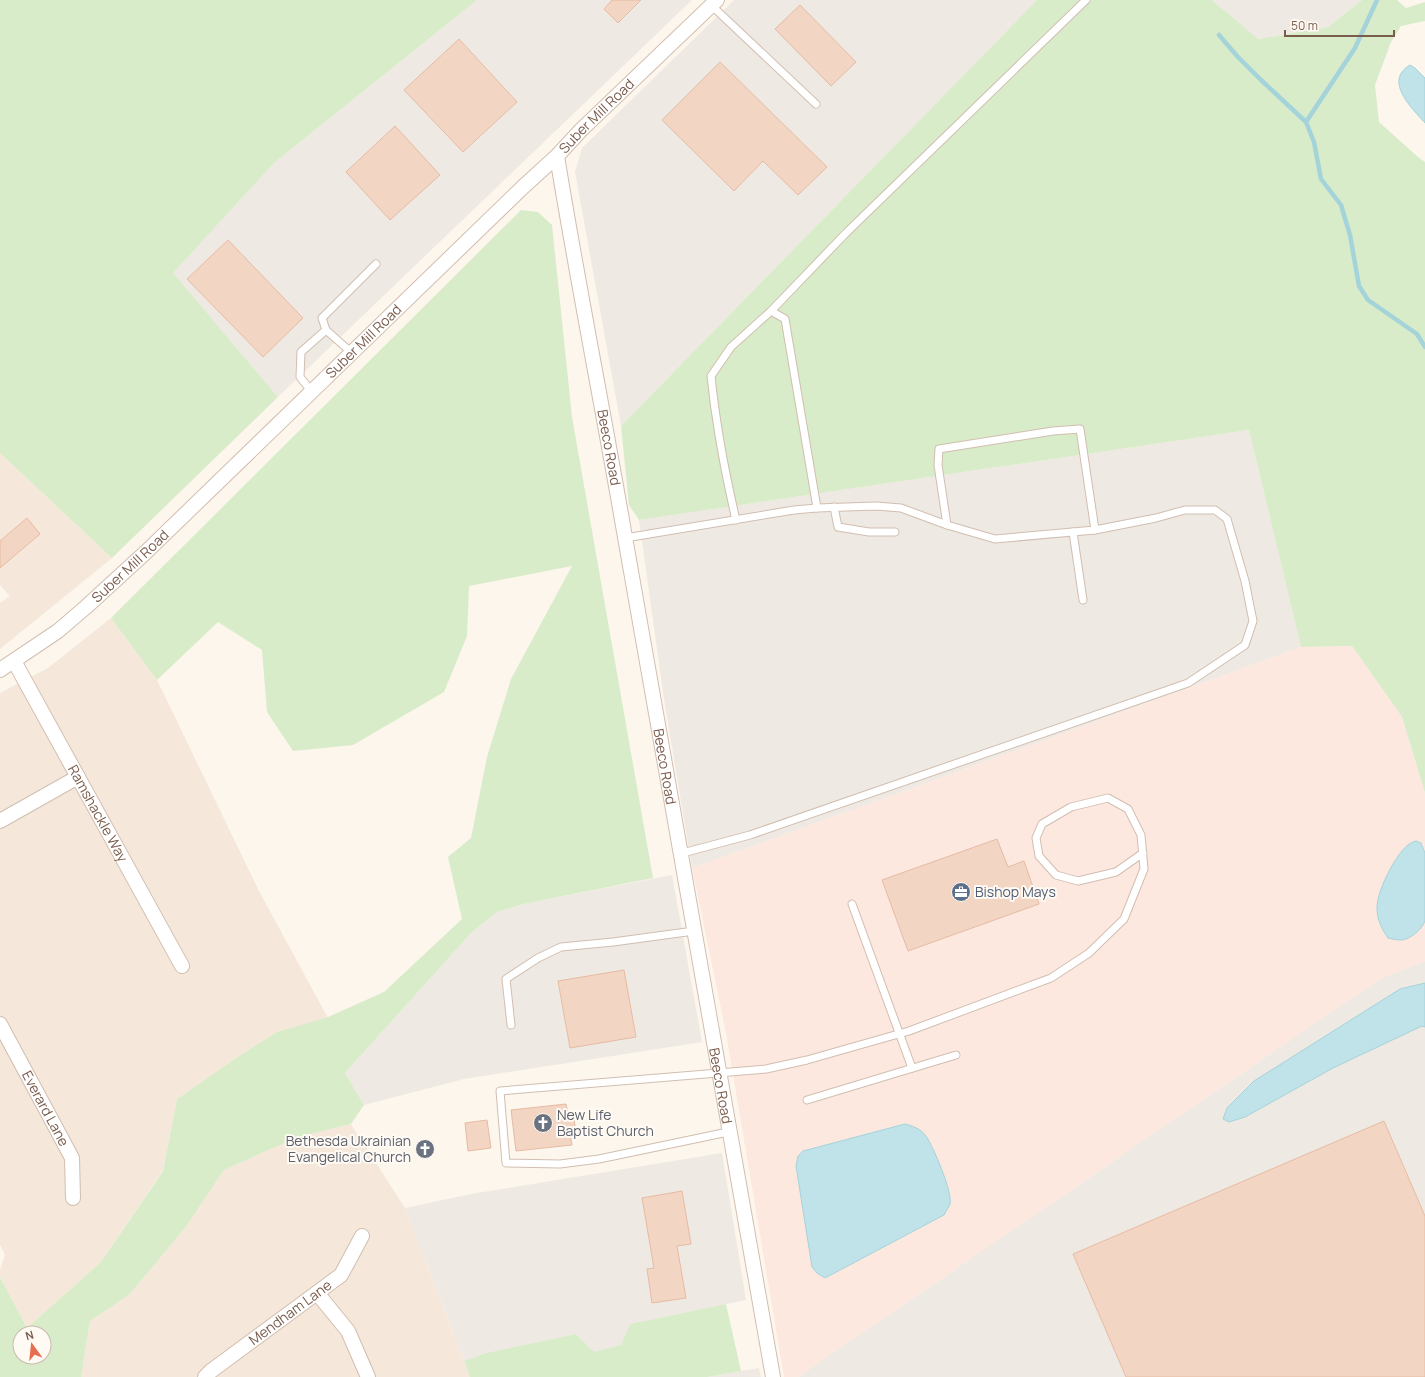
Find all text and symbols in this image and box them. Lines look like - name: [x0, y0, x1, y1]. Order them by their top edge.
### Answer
- scale bar: [1285, 12, 1394, 38]
- text: 50 m: [1291, 17, 1318, 34]
- street label: Suber Mill Road: [554, 74, 638, 157]
- street label: Suber Mill Road: [321, 300, 405, 382]
- street label: Beeco Road: [593, 408, 626, 487]
- street label: Suber Mill Road: [87, 525, 173, 606]
- street label: Beeco Road: [649, 727, 681, 806]
- street label: Ramshackle Way: [64, 761, 133, 866]
- office icon: Bishop Mays: [950, 881, 972, 903]
- place label: Bishop Mays: [975, 882, 1056, 901]
- street label: Beeco Road: [705, 1046, 737, 1125]
- street label: Everard Lane: [18, 1067, 74, 1149]
- place label: New Life Baptist Church: [557, 1105, 654, 1140]
- church icon: New Life Baptist Church: [532, 1112, 554, 1134]
- place label: Bethesda Ukrainian Evangelical Church: [286, 1131, 411, 1166]
- church icon: Bethesda Ukrainian Evangelical Church: [414, 1138, 436, 1160]
- street label: Mendham Lane: [245, 1275, 335, 1349]
- north arrow: [12, 1325, 52, 1365]
- text: N: [24, 1327, 35, 1343]

